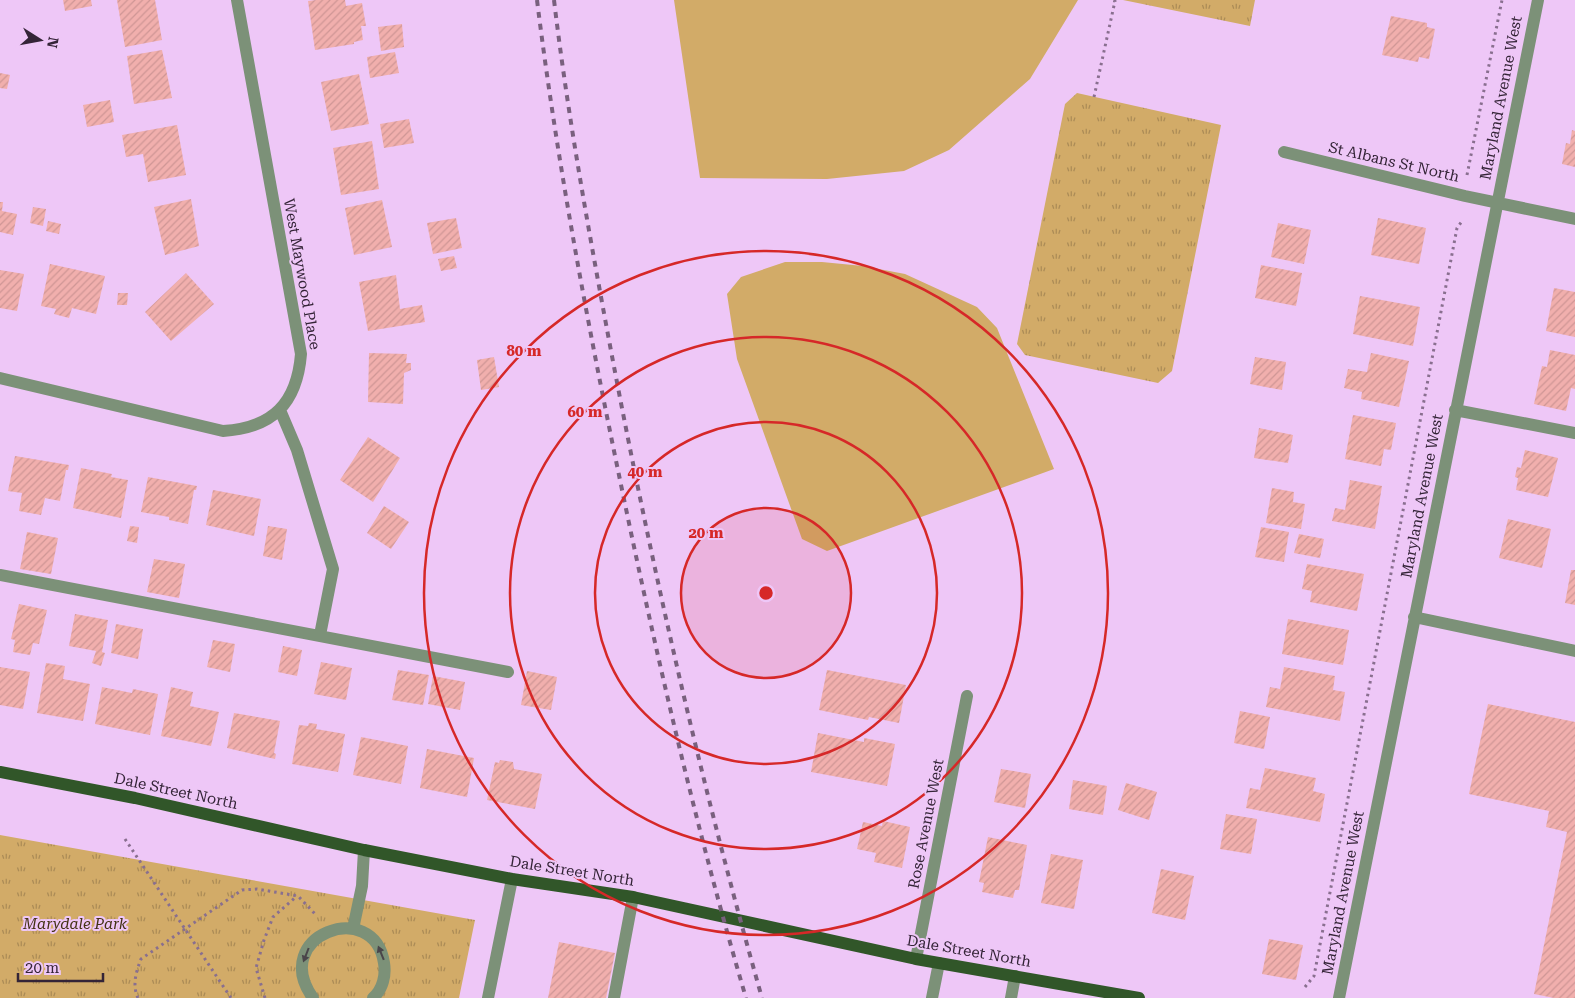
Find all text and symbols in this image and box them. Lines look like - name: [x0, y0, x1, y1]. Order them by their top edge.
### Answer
- street label: Maryland Avenue West: [1476, 14, 1526, 181]
- north arrow: [15, 15, 65, 65]
- text: N: [44, 36, 62, 50]
- street label: St Albans St North: [1327, 138, 1461, 186]
- street label: West Maywood Place: [280, 197, 324, 351]
- text: 80 m: [506, 342, 542, 360]
- text: 60 m: [567, 403, 603, 421]
- street label: Maryland Avenue West: [1397, 412, 1447, 579]
- text: 40 m: [627, 463, 663, 481]
- text: 20 m: [688, 524, 724, 542]
- centre of rings: [757, 584, 775, 602]
- street label: Rose Avenue West: [905, 757, 947, 890]
- street label: Dale Street North: [113, 769, 240, 813]
- street label: Maryland Avenue West: [1318, 809, 1368, 976]
- street label: Dale Street North: [508, 852, 636, 890]
- park label: Marydale Park: [22, 915, 128, 933]
- street label: Dale Street North: [905, 931, 1033, 971]
- one-way arrow: [376, 946, 384, 960]
- one-way arrow: [302, 948, 310, 963]
- scale bar: [18, 950, 102, 982]
- text: 20 m: [25, 959, 60, 977]

